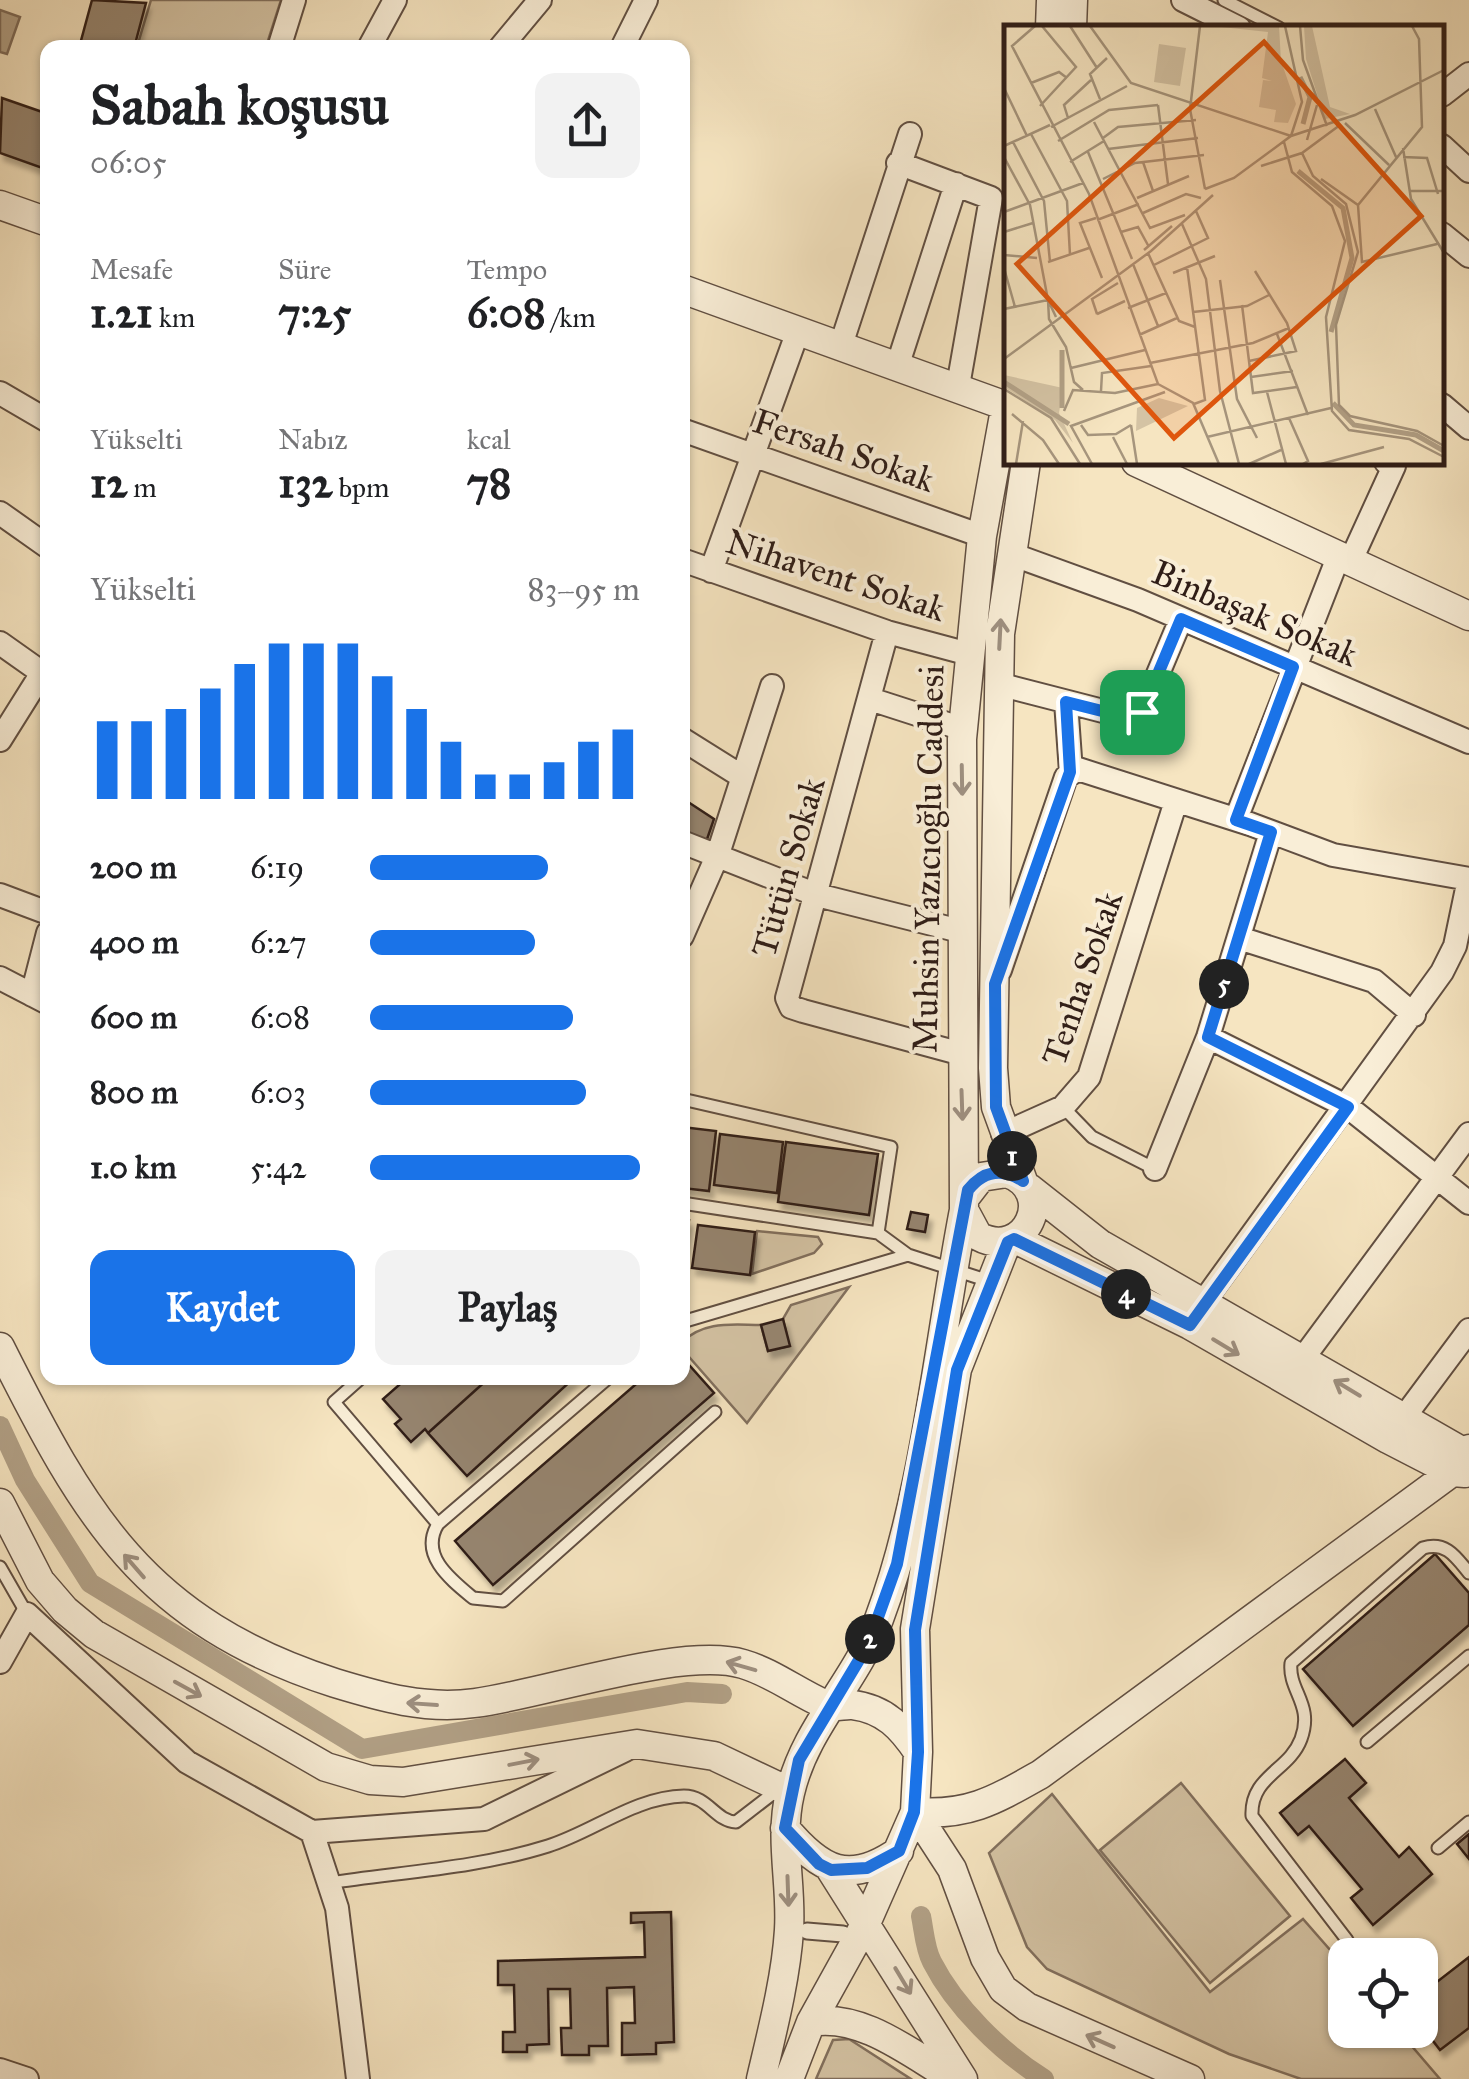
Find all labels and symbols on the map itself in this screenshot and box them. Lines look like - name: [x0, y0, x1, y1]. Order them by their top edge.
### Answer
- inset map: [1004, 25, 1444, 465]
- street label: Fersah Sokak: [747, 399, 941, 502]
- street label: Nihavent Sokak: [721, 520, 952, 631]
- street label: Binbaşak Sokak: [1145, 551, 1365, 676]
- one-way arrow: [991, 618, 1010, 650]
- street label: Muhsin Yazıcıoğlu Caddesi: [904, 664, 953, 1053]
- pin: [1100, 670, 1185, 755]
- one-way arrow: [953, 764, 972, 796]
- street label: Tütün Sokak: [742, 772, 835, 962]
- street label: Tenha Sokak: [1033, 885, 1133, 1071]
- pin: 5: [1199, 959, 1249, 1009]
- one-way arrow: [953, 1089, 972, 1121]
- pin: 1: [987, 1131, 1037, 1181]
- pin: 4: [1101, 1269, 1151, 1319]
- one-way arrow: [1211, 1337, 1240, 1357]
- one-way arrow: [1333, 1378, 1362, 1398]
- one-way arrow: [124, 1553, 146, 1579]
- pin: 2: [845, 1614, 895, 1664]
- one-way arrow: [726, 1656, 758, 1675]
- one-way arrow: [173, 1679, 202, 1699]
- one-way arrow: [406, 1694, 439, 1713]
- one-way arrow: [507, 1752, 539, 1771]
- one-way arrow: [778, 1874, 797, 1906]
- one-way arrow: [893, 1966, 913, 1995]
- one-way arrow: [1086, 2030, 1116, 2049]

